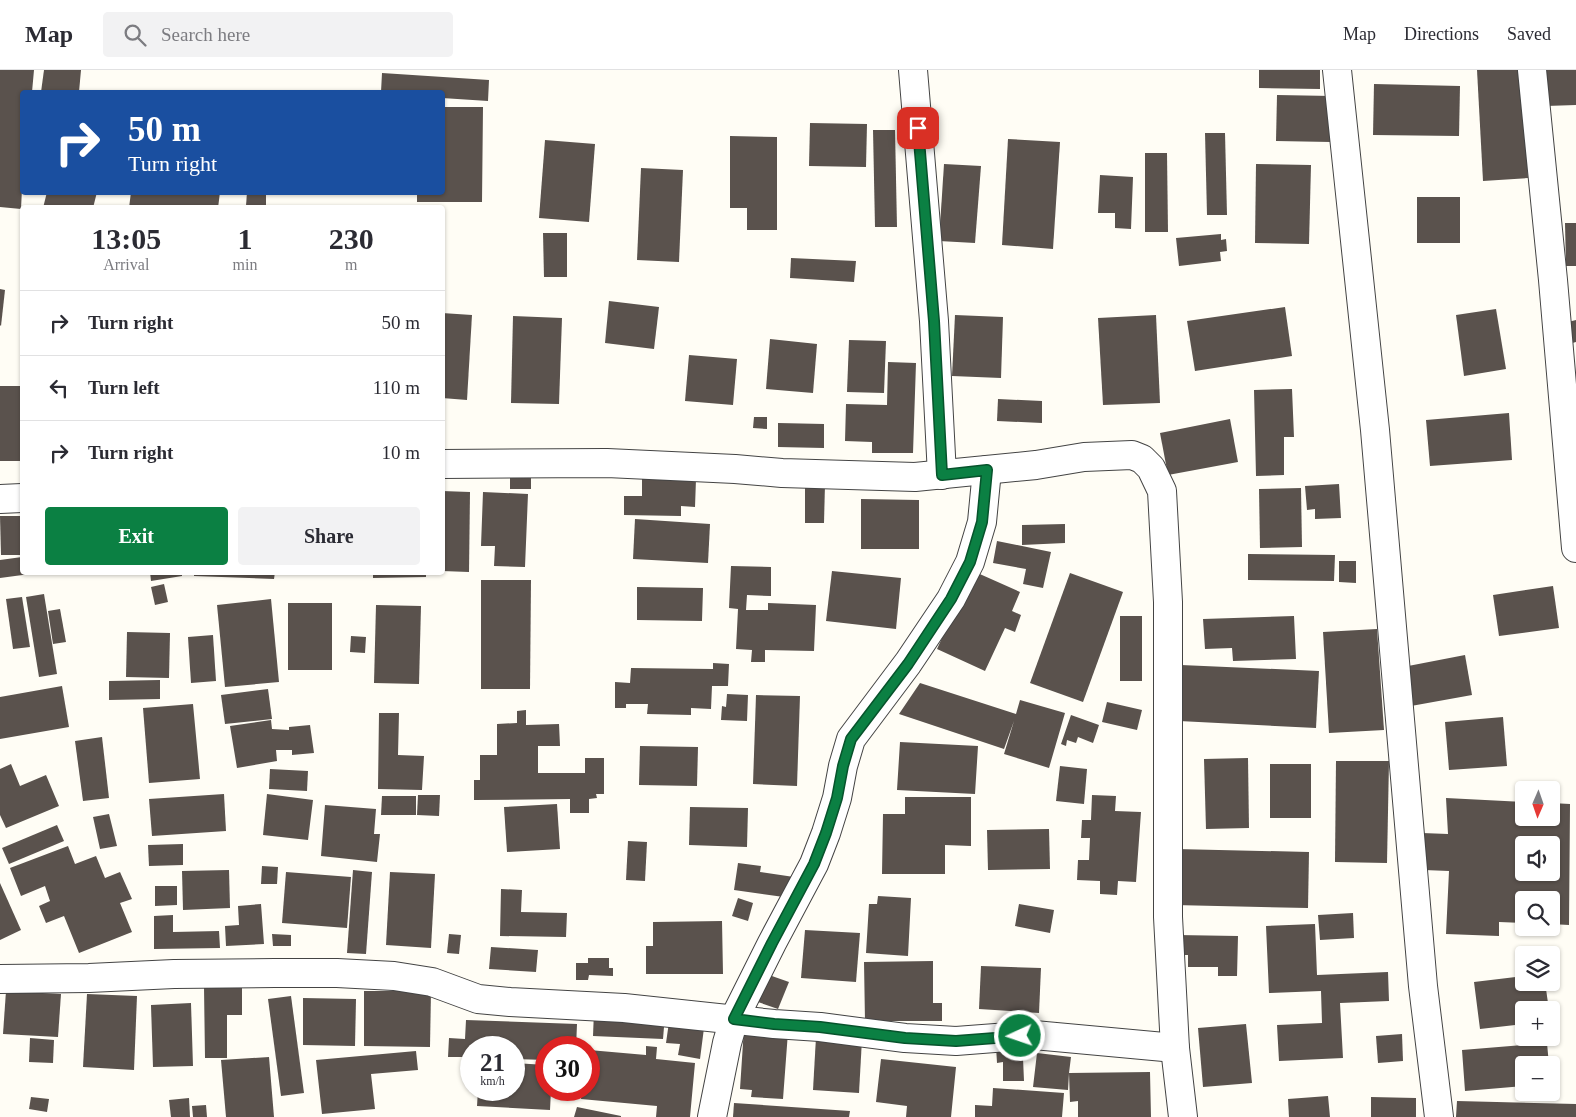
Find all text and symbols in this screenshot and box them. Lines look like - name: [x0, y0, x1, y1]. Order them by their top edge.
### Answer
- search box: [103, 12, 453, 57]
- text: Map: [25, 21, 73, 47]
- icon: search: [121, 21, 149, 49]
- text: Search here: [161, 24, 250, 45]
- text: Map: [1343, 24, 1376, 44]
- text: Directions: [1404, 24, 1479, 44]
- text: Saved: [1507, 24, 1551, 44]
- pin: [897, 107, 939, 149]
- icon: right: [45, 110, 110, 175]
- text: 50 m: [128, 110, 201, 149]
- icon: arrive: [904, 114, 932, 142]
- text: Turn right: [128, 151, 217, 176]
- text: 13:05: [91, 222, 161, 255]
- text: 1: [237, 222, 252, 255]
- text: 230: [329, 222, 374, 255]
- text: Arrival: [103, 256, 149, 273]
- text: min: [233, 256, 257, 273]
- text: m: [345, 256, 357, 273]
- icon: right: [45, 309, 73, 337]
- text: Turn right: [88, 312, 173, 333]
- text: 50 m: [381, 312, 420, 333]
- icon: left: [45, 374, 73, 402]
- text: Turn left: [88, 377, 160, 398]
- text: 110 m: [373, 377, 420, 398]
- icon: right: [45, 439, 73, 467]
- text: Turn right: [88, 442, 173, 463]
- text: 10 m: [381, 442, 420, 463]
- button: Exit: [45, 507, 228, 565]
- button: Share: [238, 507, 420, 565]
- north arrow: [1515, 781, 1560, 826]
- map controls: [1515, 781, 1560, 1101]
- button: sound: [1515, 836, 1560, 881]
- button: search: [1515, 891, 1560, 936]
- button: layers: [1515, 946, 1560, 991]
- button: +: [1515, 1001, 1560, 1046]
- position arrow: [993, 1009, 1045, 1061]
- speed limit sign: 30: [535, 1036, 600, 1101]
- text: 21: [480, 1049, 505, 1076]
- button: −: [1515, 1056, 1560, 1101]
- text: km/h: [480, 1074, 505, 1088]

